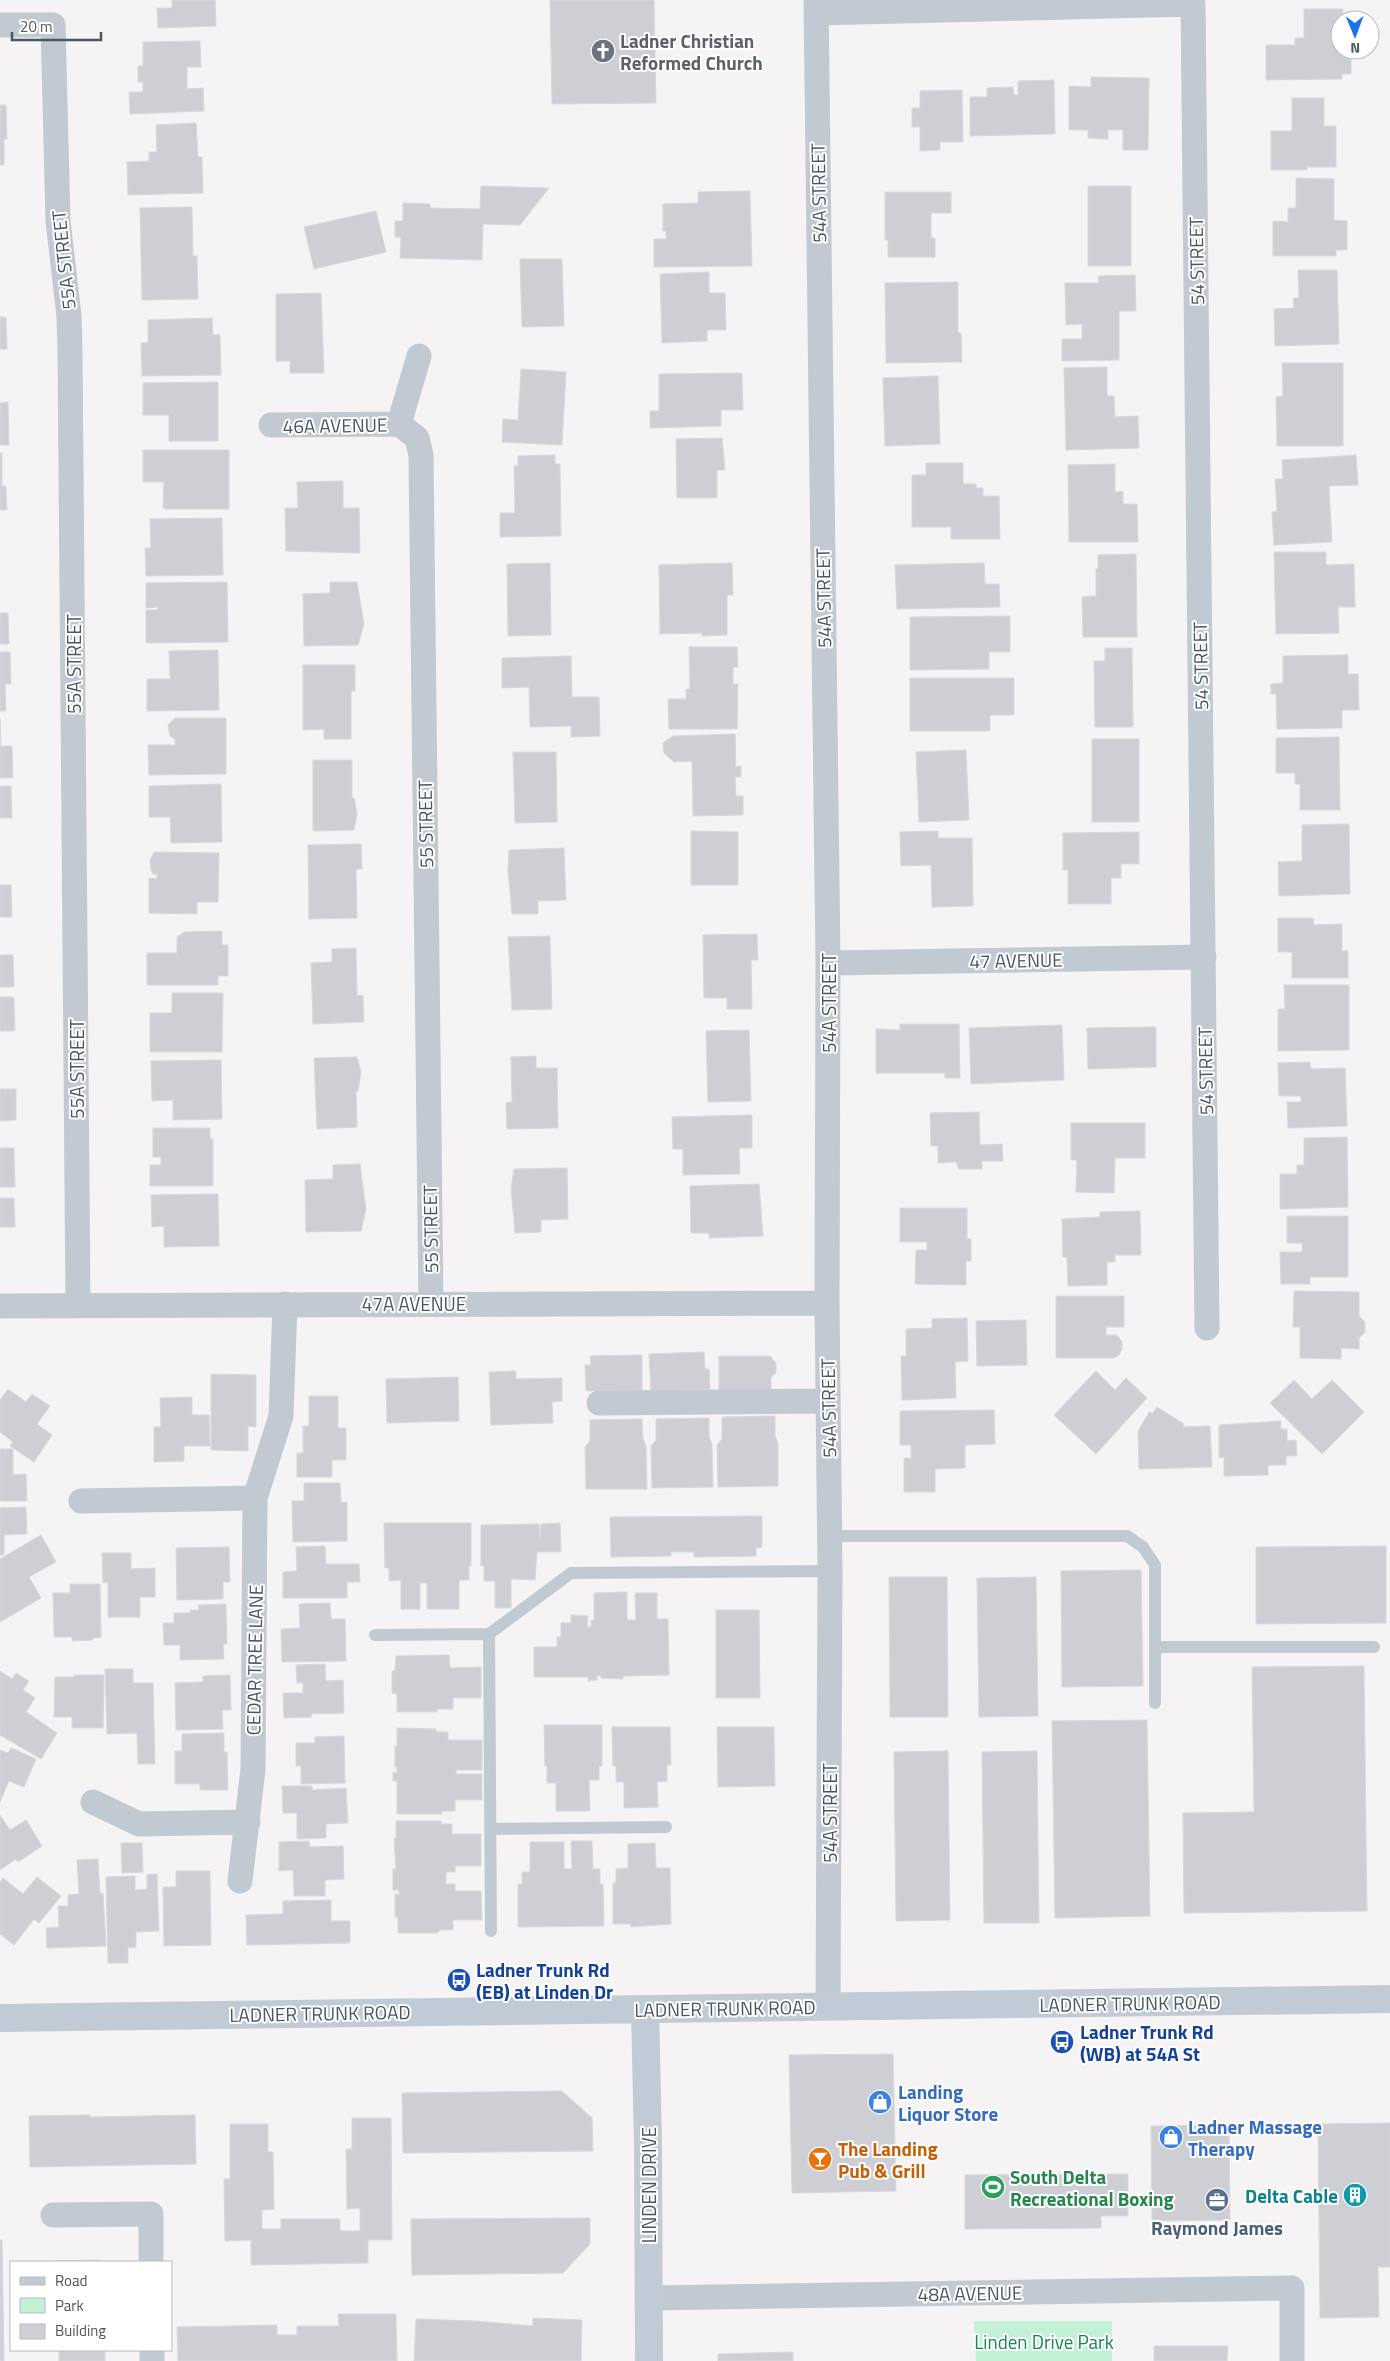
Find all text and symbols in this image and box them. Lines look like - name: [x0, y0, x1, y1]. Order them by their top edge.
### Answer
- scale bar: [12, 10, 101, 42]
- north arrow: [1330, 10, 1380, 60]
- text: 20 m: [20, 15, 53, 38]
- place label: Ladner Christian Reformed Church: [620, 26, 763, 77]
- church icon: Ladner Christian Reformed Church: [590, 38, 616, 64]
- text: N: [1350, 38, 1360, 59]
- street label: 54A STREET: [803, 143, 833, 243]
- street label: 55A STREET: [43, 209, 83, 311]
- street label: 54 STREET: [1181, 217, 1211, 305]
- street label: 46A AVENUE: [282, 410, 388, 440]
- street label: 54A STREET: [808, 548, 838, 648]
- street label: 55A STREET: [59, 614, 88, 714]
- street label: 54 STREET: [1185, 622, 1215, 710]
- street label: 55 STREET: [410, 780, 440, 868]
- street label: 47 AVENUE: [969, 945, 1063, 975]
- street label: 54A STREET: [814, 953, 843, 1053]
- street label: 55A STREET: [62, 1019, 91, 1119]
- street label: 54 STREET: [1190, 1027, 1220, 1115]
- street label: 55 STREET: [415, 1185, 445, 1273]
- street label: 47A AVENUE: [362, 1289, 466, 1318]
- street label: 54A STREET: [813, 1358, 843, 1458]
- street label: CEDAR TREE LANE: [238, 1584, 270, 1736]
- street label: 54A STREET: [815, 1763, 844, 1863]
- place label: Ladner Trunk Rd (EB) at Linden Dr: [476, 1955, 613, 2006]
- bus stop icon: Ladner Trunk Rd (EB) at Linden Dr: [446, 1967, 472, 1993]
- street label: LADNER TRUNK ROAD: [1039, 1987, 1221, 2019]
- street label: LADNER TRUNK ROAD: [634, 1992, 816, 2024]
- street label: LADNER TRUNK ROAD: [229, 1997, 411, 2029]
- place label: Ladner Trunk Rd (WB) at 54A St: [1080, 2017, 1214, 2068]
- bus stop icon: Ladner Trunk Rd (WB) at 54A St: [1049, 2029, 1075, 2055]
- place label: Landing Liquor Store: [898, 2077, 998, 2128]
- shop icon: Landing Liquor Store: [867, 2089, 893, 2115]
- place label: Ladner Massage Therapy: [1188, 2112, 1322, 2163]
- shop icon: Ladner Massage Therapy: [1158, 2124, 1184, 2150]
- street label: LINDEN DRIVE: [634, 2127, 663, 2243]
- place label: The Landing Pub & Grill: [838, 2134, 938, 2185]
- bar icon: The Landing Pub & Grill: [807, 2146, 833, 2172]
- place label: South Delta Recreational Boxing: [1010, 2162, 1174, 2213]
- sports icon: South Delta Recreational Boxing: [980, 2174, 1006, 2200]
- place label: Delta Cable: [1245, 2181, 1338, 2210]
- building icon: Delta Cable: [1342, 2182, 1368, 2208]
- office icon: Raymond James: [1204, 2187, 1230, 2213]
- place label: Raymond James: [1151, 2213, 1283, 2242]
- legend: [10, 2261, 172, 2351]
- text: Road: [55, 2269, 87, 2292]
- street label: 48A AVENUE: [917, 2278, 1023, 2308]
- text: Park: [55, 2294, 84, 2317]
- text: Building: [55, 2319, 106, 2342]
- park label: Linden Drive Park: [974, 2327, 1114, 2356]

